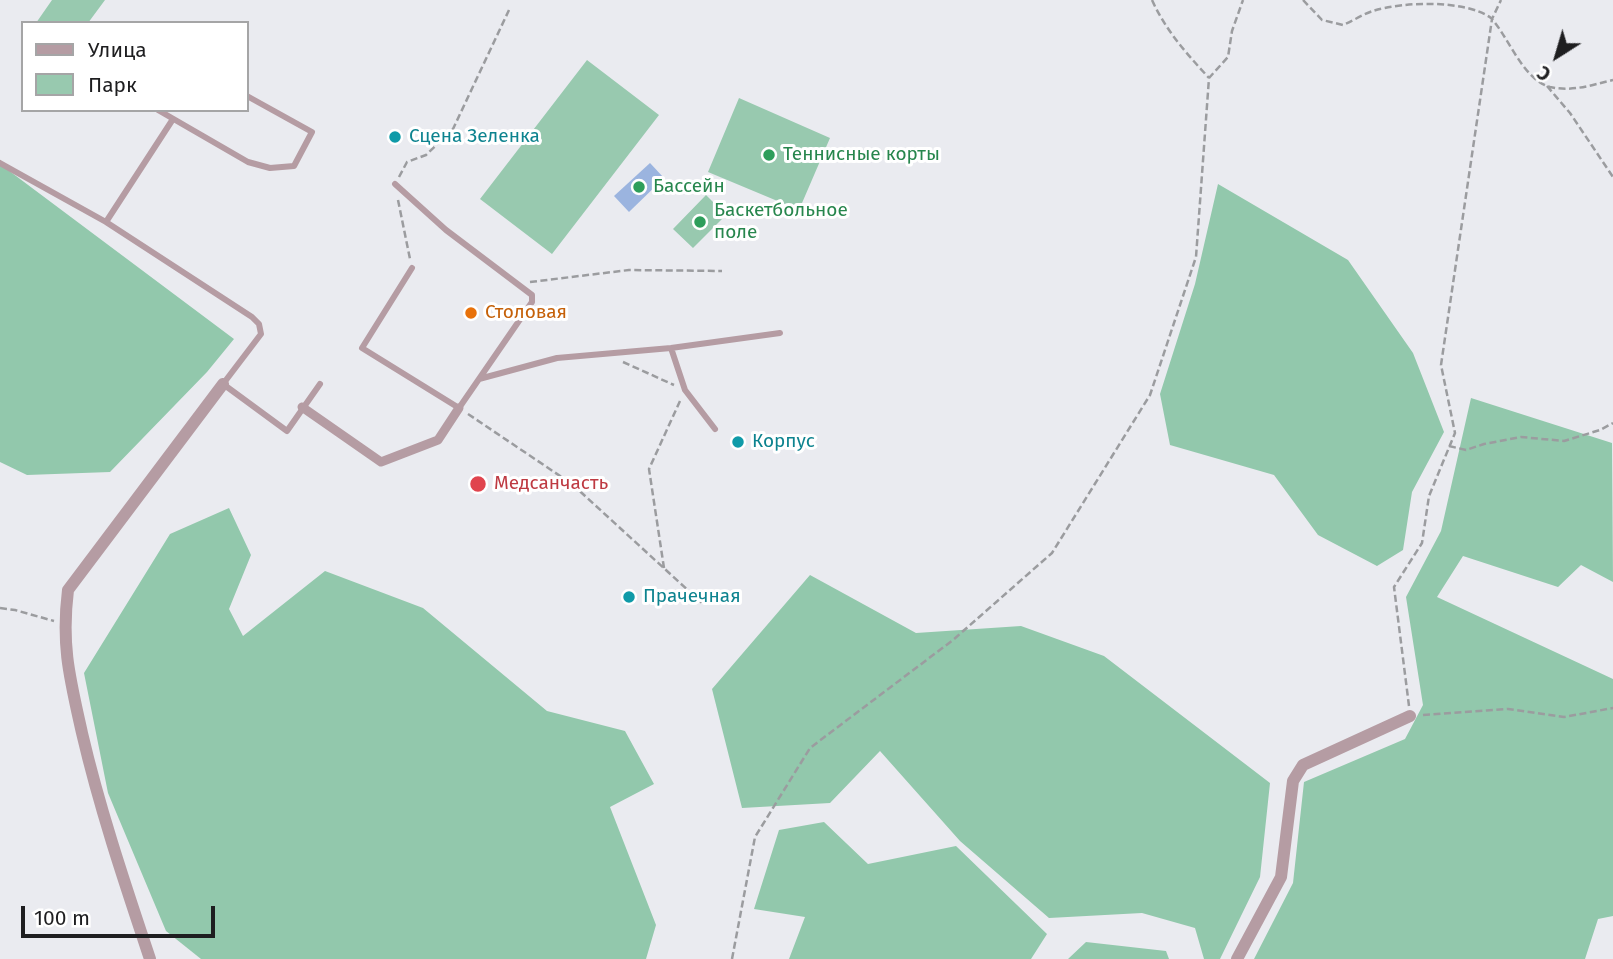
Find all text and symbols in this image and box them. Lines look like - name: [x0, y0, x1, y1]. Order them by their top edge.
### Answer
- legend: [21, 21, 248, 112]
- north arrow: [1522, 21, 1592, 91]
- text: Улица: [88, 37, 147, 63]
- text: С: [1533, 61, 1555, 86]
- text: Парк: [88, 72, 137, 98]
- place label: Сцена Зеленка: [409, 126, 540, 148]
- marker: Сцена Зеленка: [387, 129, 403, 145]
- place label: Теннисные корты: [783, 144, 940, 166]
- marker: Теннисные корты: [761, 147, 777, 163]
- place label: Бассейн: [653, 176, 725, 198]
- marker: Бассейн: [631, 179, 647, 195]
- place label: Баскетбольное поле: [714, 200, 848, 244]
- marker: Баскетбольное поле: [692, 214, 708, 230]
- place label: Столовая: [485, 302, 567, 324]
- marker: Столовая: [463, 305, 479, 321]
- place label: Корпус: [752, 431, 815, 453]
- marker: Корпус: [730, 434, 746, 450]
- place label: Медсанчасть: [494, 473, 608, 495]
- marker: Медсанчасть: [468, 474, 488, 494]
- place label: Прачечная: [643, 586, 741, 608]
- marker: Прачечная: [621, 589, 637, 605]
- scale bar: [24, 892, 219, 936]
- text: 100 m: [34, 905, 90, 931]

